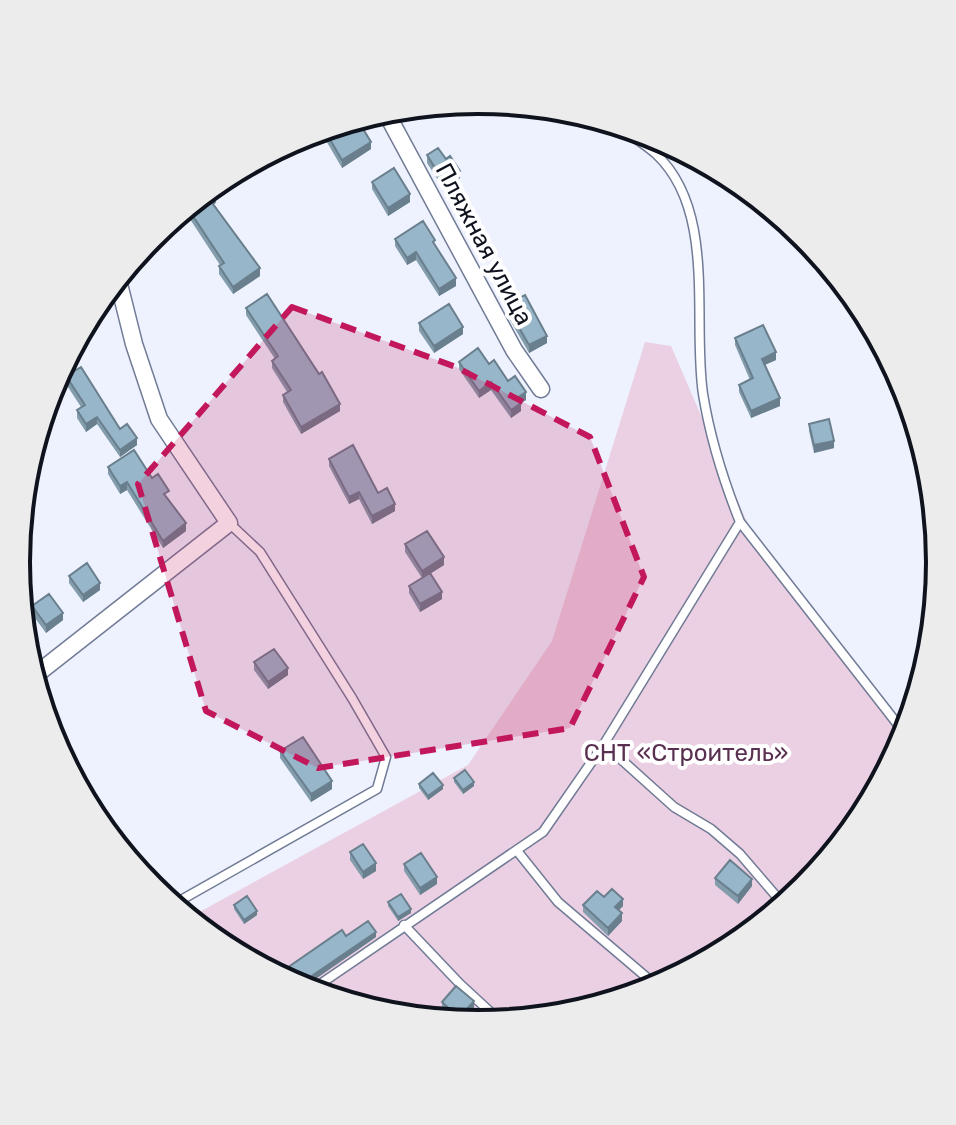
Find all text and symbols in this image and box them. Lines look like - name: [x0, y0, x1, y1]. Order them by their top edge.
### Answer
- street label: Пляжная улица: [430, 158, 538, 330]
- park label: СНТ «Строитель»: [584, 739, 788, 767]

